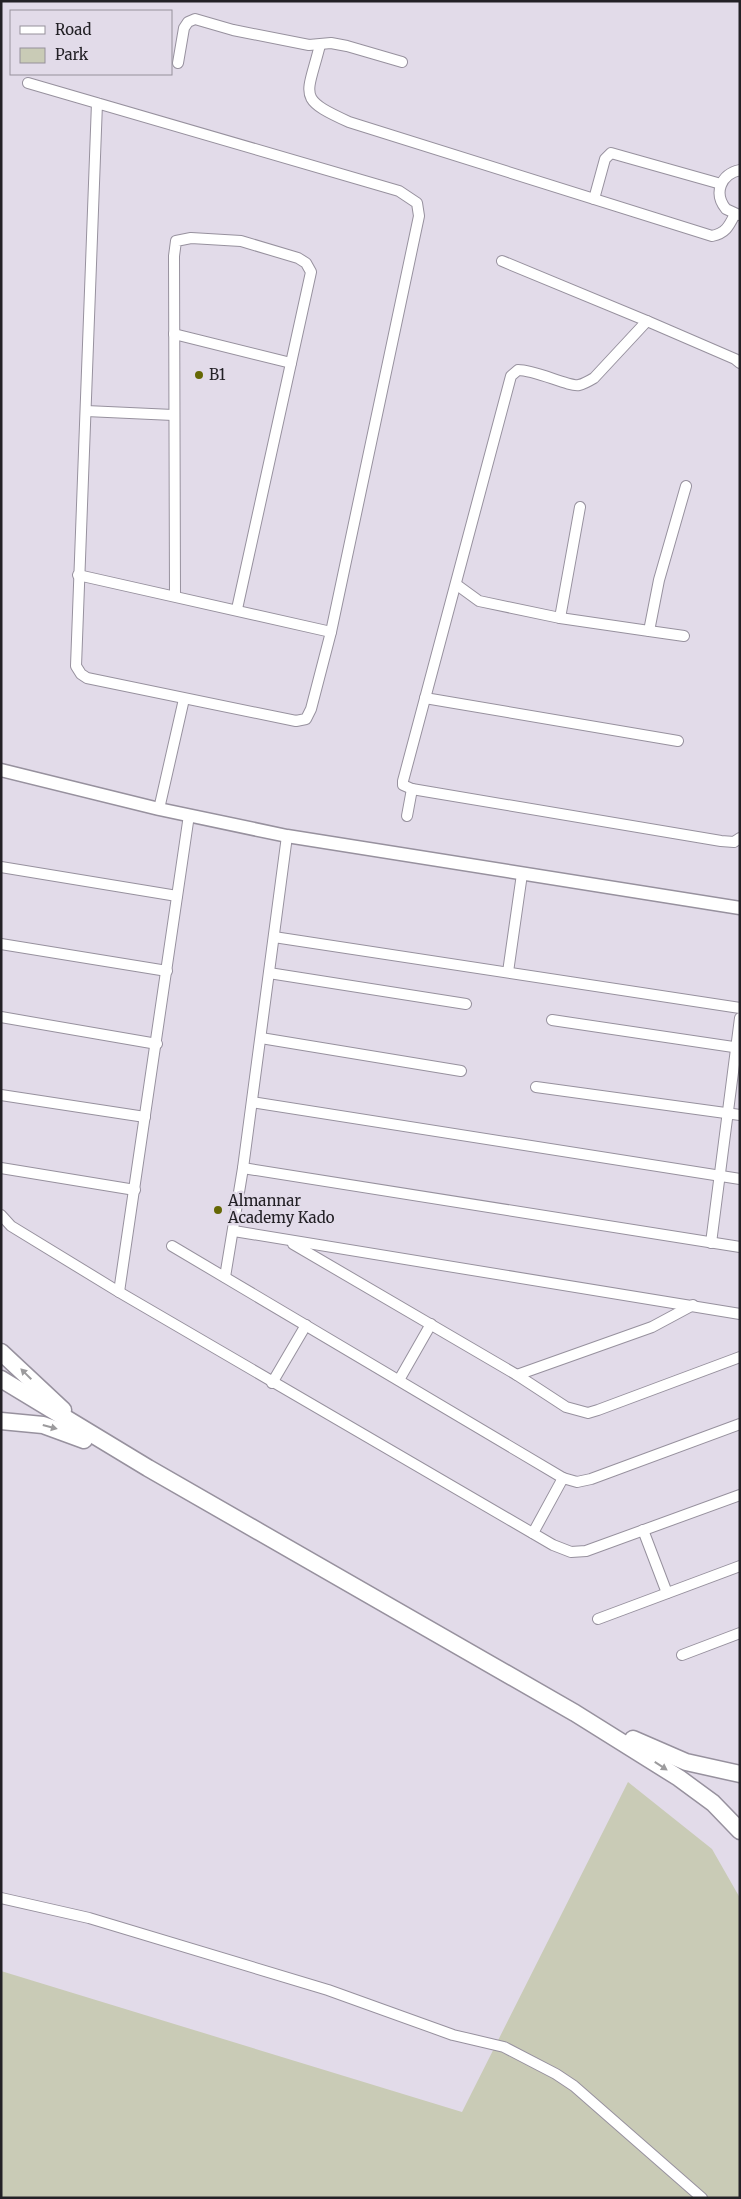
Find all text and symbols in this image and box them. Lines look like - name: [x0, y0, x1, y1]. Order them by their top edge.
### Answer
- legend: [10, 10, 172, 75]
- text: Road: [55, 20, 91, 39]
- text: Park: [55, 45, 89, 64]
- place label: B1: [209, 365, 226, 384]
- marker: B1: [193, 369, 205, 381]
- place label: Almannar Academy Kado: [227, 1191, 335, 1227]
- marker: Almannar Academy Kado: [212, 1204, 224, 1216]
- one-way arrow: [21, 1368, 33, 1380]
- one-way arrow: [42, 1423, 57, 1431]
- one-way arrow: [655, 1762, 668, 1771]

